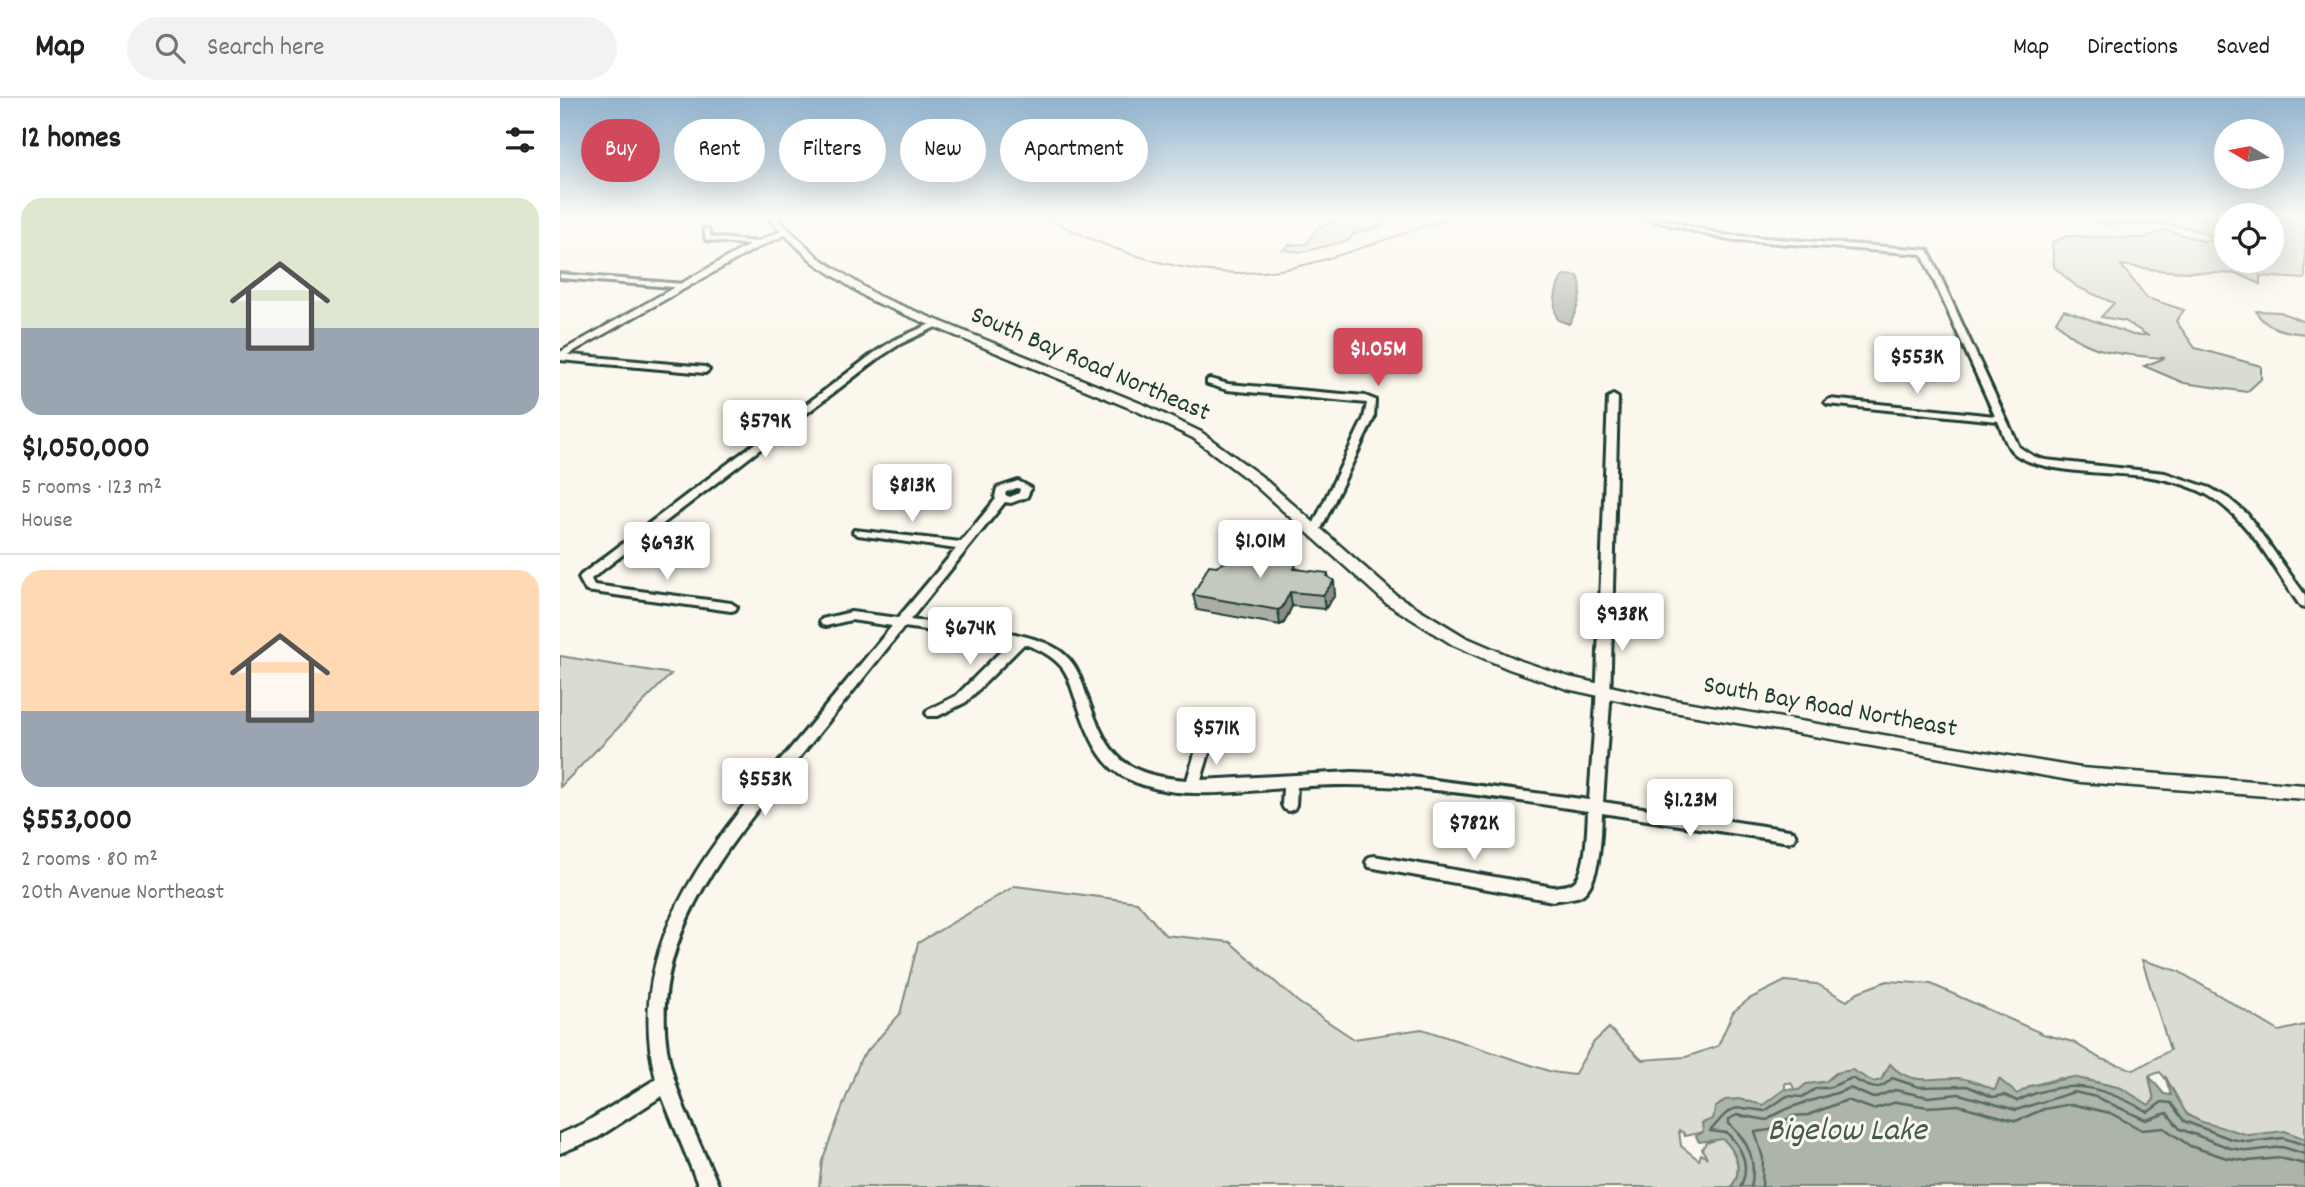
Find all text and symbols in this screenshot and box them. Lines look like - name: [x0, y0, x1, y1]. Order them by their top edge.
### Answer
- search box: [127, 17, 617, 80]
- text: Map: [35, 25, 85, 72]
- icon: search: [151, 29, 189, 67]
- text: Search here: [207, 30, 325, 67]
- text: Map: [2013, 31, 2049, 65]
- text: Directions: [2087, 31, 2178, 65]
- text: Saved: [2216, 31, 2270, 65]
- text: 12 homes: [21, 119, 121, 162]
- chip: Buy: [581, 119, 660, 182]
- chip: Rent: [674, 119, 765, 182]
- chip: Filters: [779, 119, 886, 182]
- chip: New: [900, 119, 986, 182]
- chip: Apartment: [1000, 119, 1148, 182]
- north arrow: [2214, 119, 2284, 189]
- map controls: [2214, 119, 2284, 273]
- icon: filters: [501, 121, 539, 159]
- button: locate: [2214, 203, 2284, 273]
- icon: home: [217, 243, 343, 369]
- street label: South Bay Road Northeast: [964, 298, 1216, 432]
- pin: $1.05M: [1321, 328, 1435, 388]
- text: $1.05M: [1349, 334, 1407, 367]
- pin: $553K: [1868, 336, 1966, 396]
- text: $553K: [1890, 342, 1944, 375]
- pin: $579K: [716, 400, 814, 460]
- text: $579K: [739, 406, 791, 439]
- text: $1,050,000: [21, 429, 150, 472]
- pin: $813K: [863, 464, 961, 524]
- text: $813K: [889, 470, 935, 503]
- text: 5 rooms · 123 m²: [21, 472, 162, 505]
- text: House: [21, 505, 73, 538]
- pin: $1.01M: [1203, 520, 1317, 580]
- pin: $693K: [618, 522, 716, 582]
- text: $1.01M: [1234, 526, 1286, 559]
- text: $693K: [640, 528, 694, 561]
- pin: $938K: [1573, 594, 1671, 653]
- text: $938K: [1596, 599, 1648, 632]
- pin: $674K: [921, 608, 1019, 667]
- text: $674K: [944, 613, 996, 646]
- icon: home: [217, 615, 343, 741]
- street label: South Bay Road Northeast: [1700, 667, 1960, 749]
- pin: $571K: [1167, 708, 1265, 767]
- text: $571K: [1193, 713, 1239, 746]
- pin: $553K: [716, 758, 814, 818]
- text: $553K: [738, 764, 792, 797]
- pin: $1.23M: [1633, 780, 1747, 839]
- text: $1.23M: [1663, 785, 1717, 818]
- text: $553,000: [21, 801, 132, 844]
- pin: $782K: [1425, 802, 1523, 862]
- text: $782K: [1449, 808, 1499, 841]
- text: 2 rooms · 80 m²: [21, 844, 158, 877]
- text: 20th Avenue Northeast: [21, 877, 224, 910]
- water label: Bigelow Lake: [1767, 1109, 1928, 1156]

